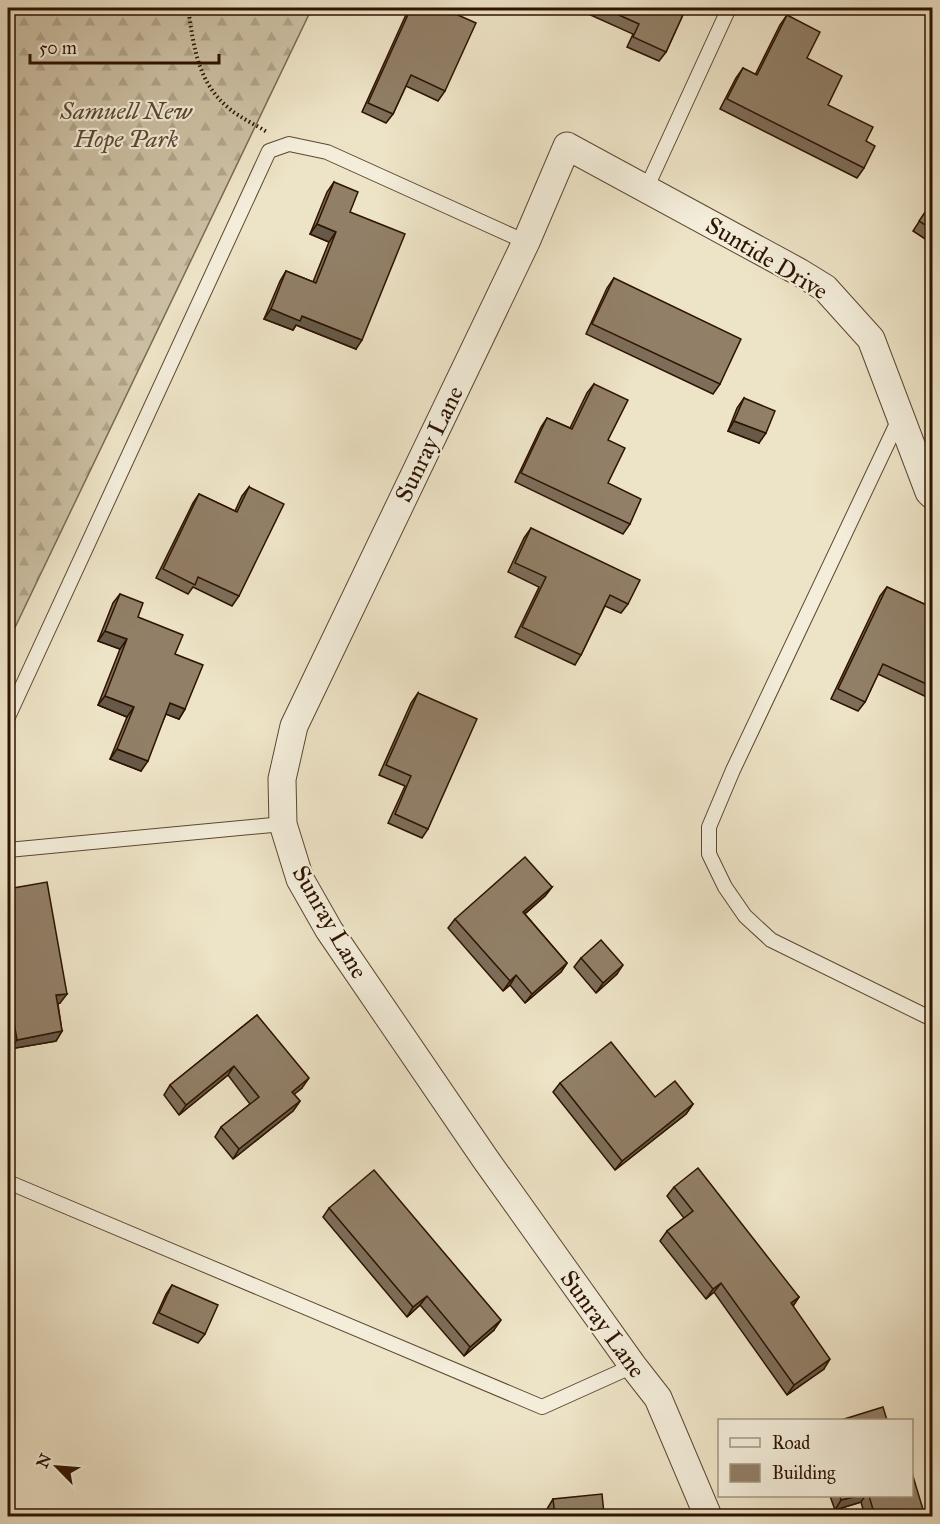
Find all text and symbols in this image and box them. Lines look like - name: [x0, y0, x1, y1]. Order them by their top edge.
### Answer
- scale bar: [30, 27, 219, 65]
- text: 50 m: [39, 37, 77, 59]
- park label: Samuell New Hope Park: [59, 96, 193, 154]
- street label: Suntide Drive: [700, 210, 834, 306]
- street label: Sunray Lane: [388, 381, 470, 507]
- street label: Sunray Lane: [286, 860, 374, 984]
- street label: Sunray Lane: [554, 1264, 652, 1384]
- legend: [718, 1419, 913, 1497]
- text: Road: [772, 1432, 810, 1454]
- north arrow: [27, 1437, 87, 1497]
- text: N: [32, 1450, 56, 1471]
- text: Building: [772, 1462, 836, 1485]

